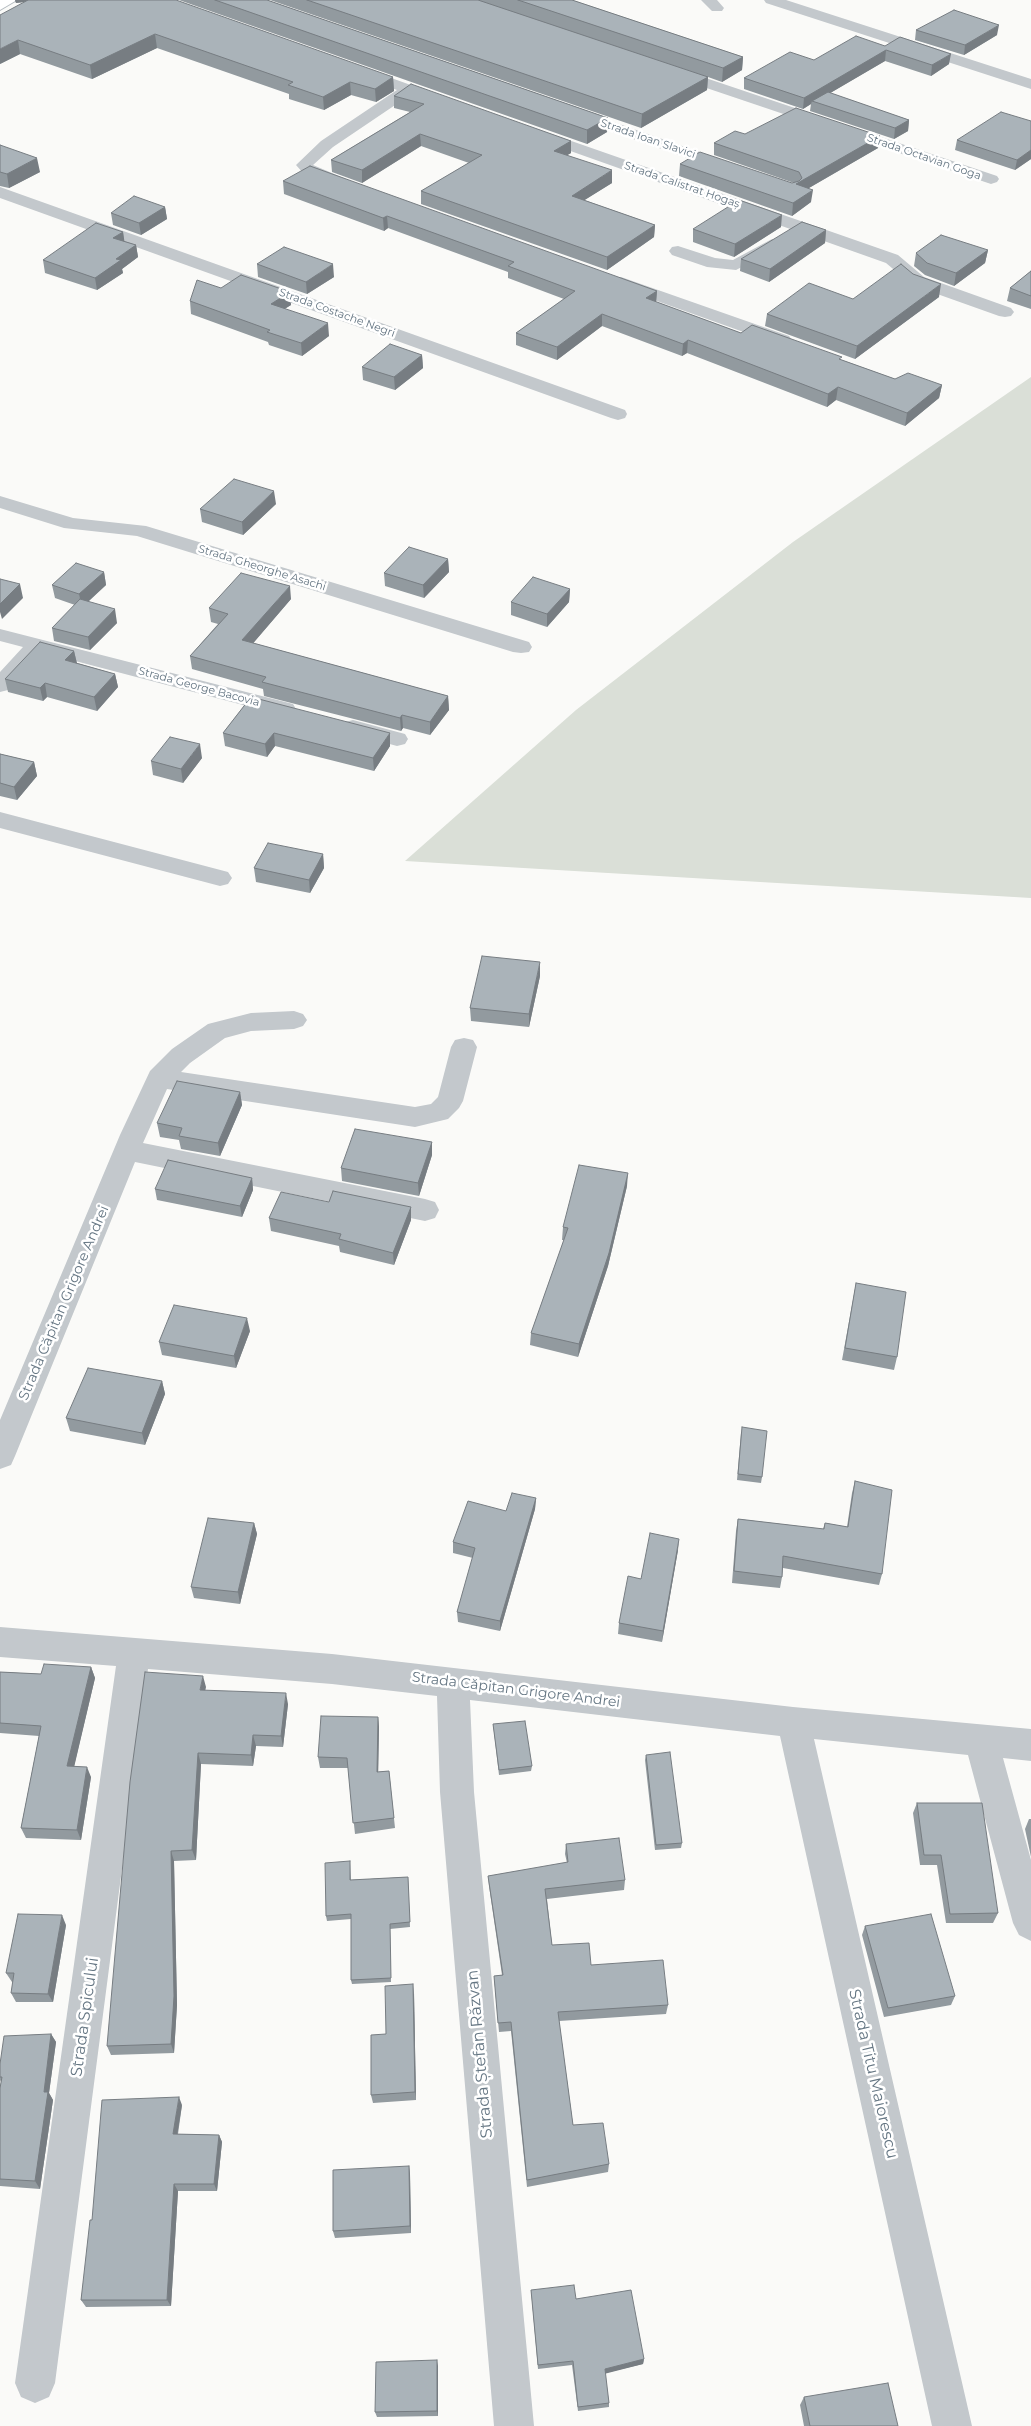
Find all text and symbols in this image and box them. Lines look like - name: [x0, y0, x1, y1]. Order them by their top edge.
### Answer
- street label: Strada Ioan Slavici: [599, 117, 697, 161]
- street label: Strada Octavian Goga: [865, 131, 983, 183]
- street label: Strada Calistrat Hogaș: [622, 159, 742, 211]
- street label: Strada Costache Negri: [277, 286, 397, 340]
- street label: Strada Gheorghe Asachi: [196, 542, 328, 594]
- street label: Strada George Bacovia: [137, 664, 261, 710]
- street label: Strada Căpitan Grigore Andrei: [15, 1203, 113, 1403]
- street label: Strada Căpitan Grigore Andrei: [411, 1669, 621, 1711]
- street label: Strada Spicului: [67, 1956, 103, 2078]
- street label: Strada Ștefan Răzvan: [463, 1969, 497, 2139]
- street label: Strada Titu Maiorescu: [844, 1987, 902, 2161]

